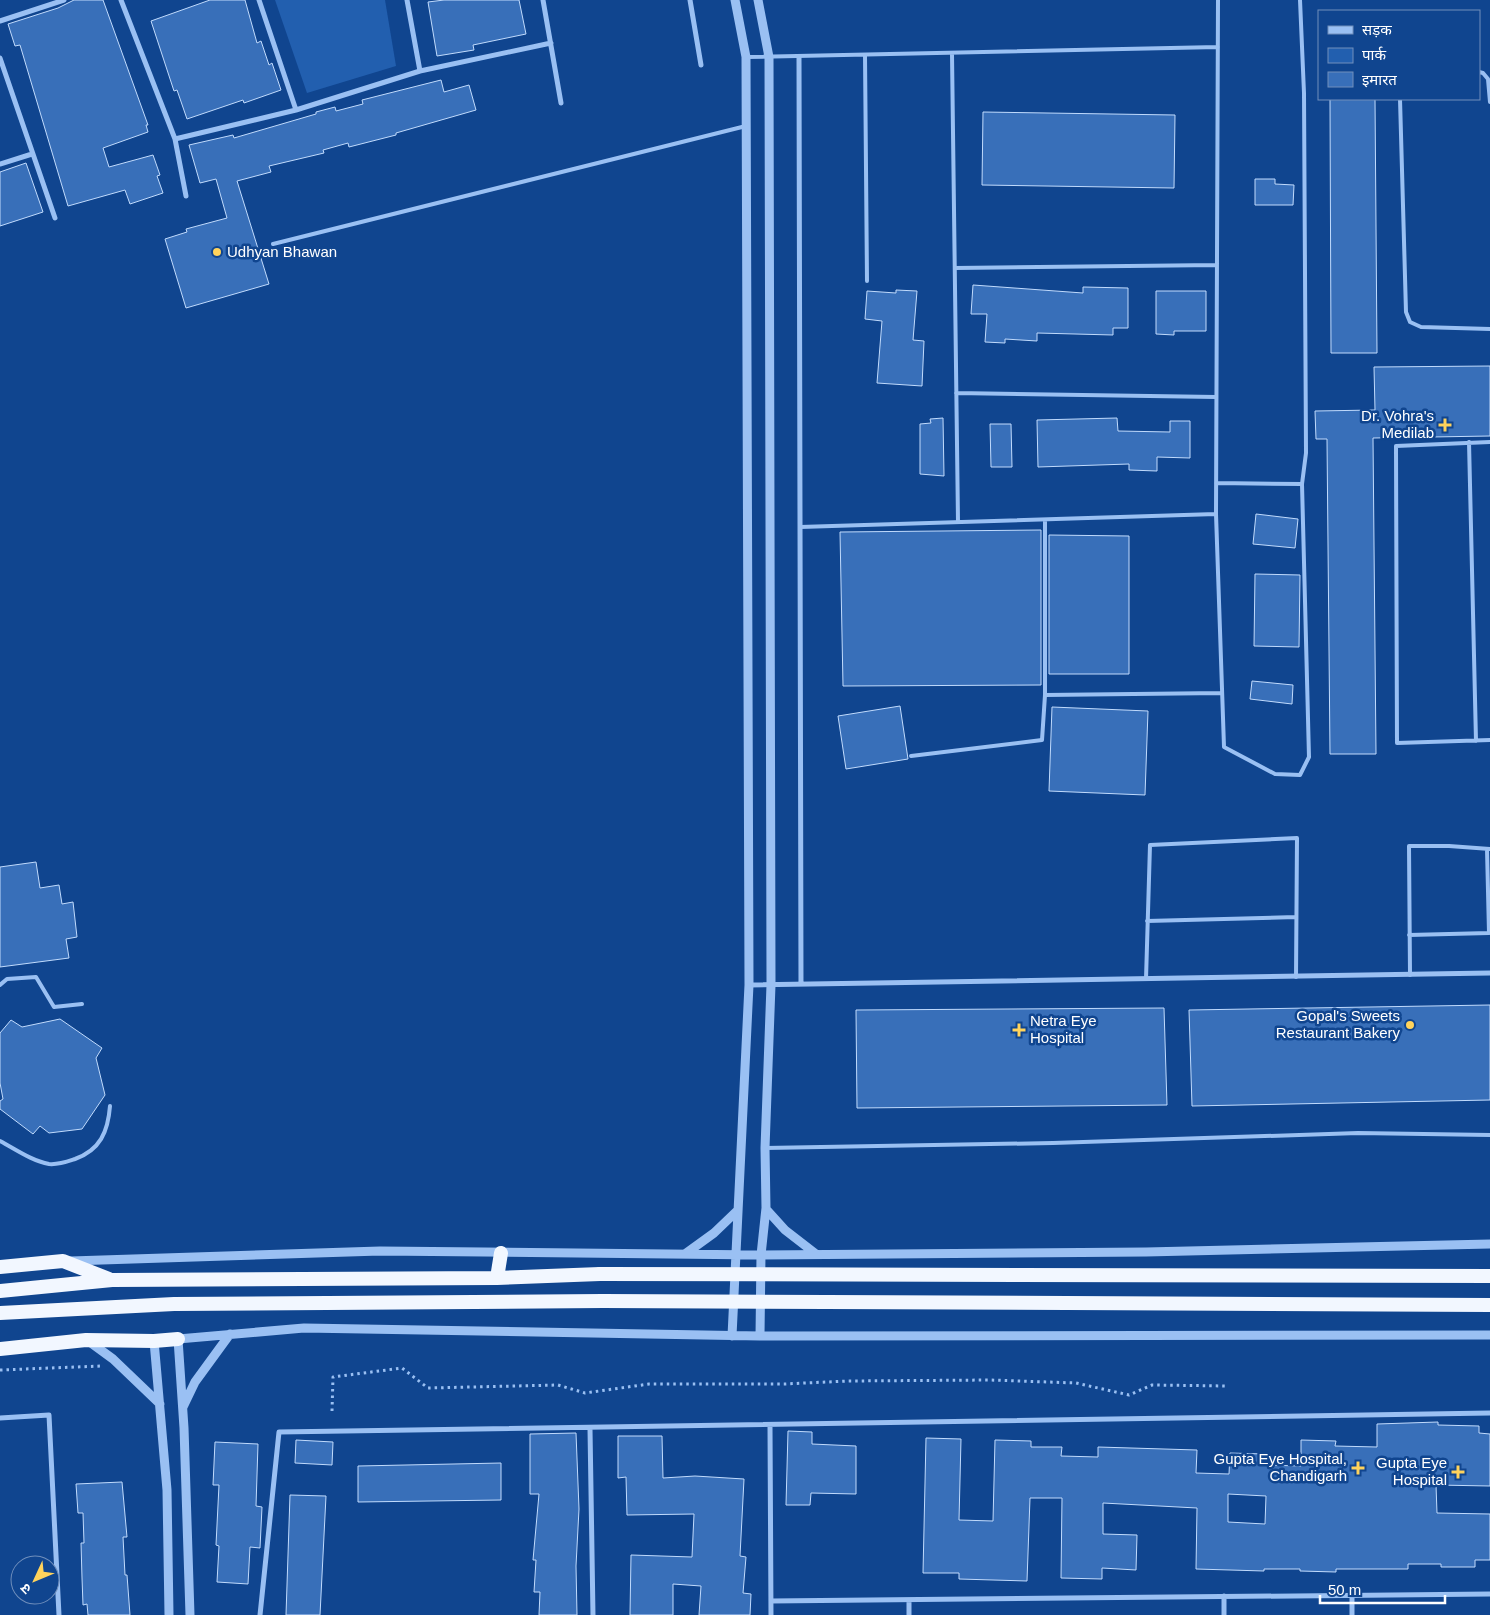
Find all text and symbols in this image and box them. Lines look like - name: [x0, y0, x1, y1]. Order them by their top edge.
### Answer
- legend: [1318, 10, 1480, 100]
- text: सड़क: [1362, 21, 1392, 38]
- text: पार्क: [1362, 46, 1386, 63]
- text: इमारत: [1362, 71, 1397, 88]
- place label: Udhyan Bhawan: [227, 243, 337, 260]
- marker: Udhyan Bhawan: [211, 246, 223, 258]
- place label: Dr. Vohra's Medilab: [1361, 407, 1434, 441]
- marker: Dr. Vohra's Medilab: [1438, 418, 1452, 432]
- place label: Gopal's Sweets Restaurant Bakery: [1276, 1007, 1400, 1041]
- place label: Netra Eye Hospital: [1030, 1012, 1097, 1046]
- marker: Gopal's Sweets Restaurant Bakery: [1404, 1019, 1416, 1031]
- marker: Netra Eye Hospital: [1012, 1023, 1026, 1037]
- place label: Gupta Eye Hospital, Chandigarh: [1214, 1450, 1347, 1484]
- place label: Gupta Eye Hospital: [1376, 1454, 1447, 1488]
- marker: Gupta Eye Hospital, Chandigarh: [1351, 1461, 1365, 1475]
- marker: Gupta Eye Hospital: [1451, 1465, 1465, 1479]
- north arrow: [10, 1555, 60, 1605]
- scale bar: [1320, 1572, 1445, 1604]
- text: उ: [16, 1580, 34, 1598]
- text: 50 m: [1328, 1581, 1361, 1598]

